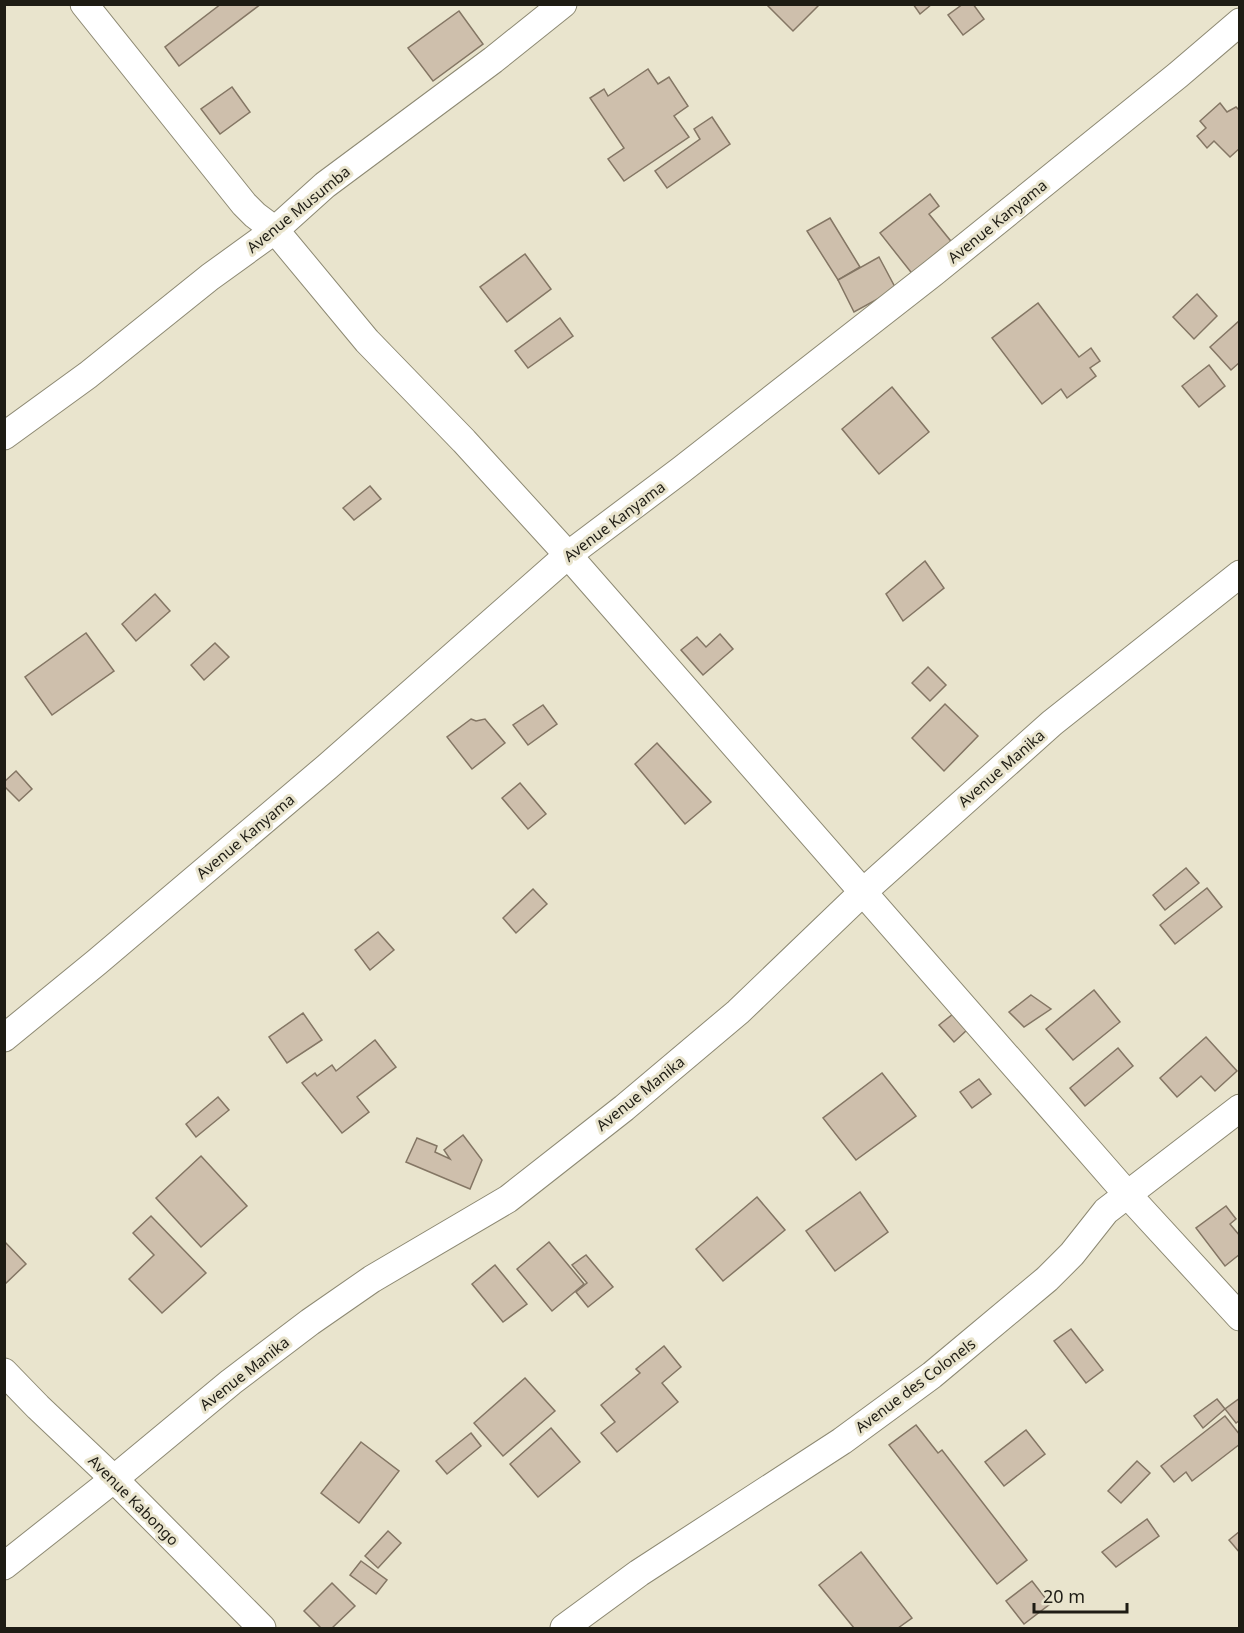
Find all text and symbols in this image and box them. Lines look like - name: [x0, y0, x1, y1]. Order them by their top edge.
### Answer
- street label: Avenue Musumba: [242, 161, 354, 257]
- street label: Avenue Kanyama: [943, 175, 1051, 267]
- street label: Avenue Kanyama: [559, 476, 669, 566]
- street label: Avenue Manika: [954, 725, 1048, 811]
- street label: Avenue Kanyama: [192, 789, 298, 883]
- street label: Avenue Manika: [592, 1051, 688, 1135]
- street label: Avenue Manika: [195, 1332, 293, 1414]
- street label: Avenue des Colonels: [851, 1333, 979, 1437]
- street label: Avenue Kabongo: [84, 1450, 184, 1550]
- scale bar: [1034, 1576, 1127, 1614]
- text: 20 m: [1043, 1584, 1085, 1608]

